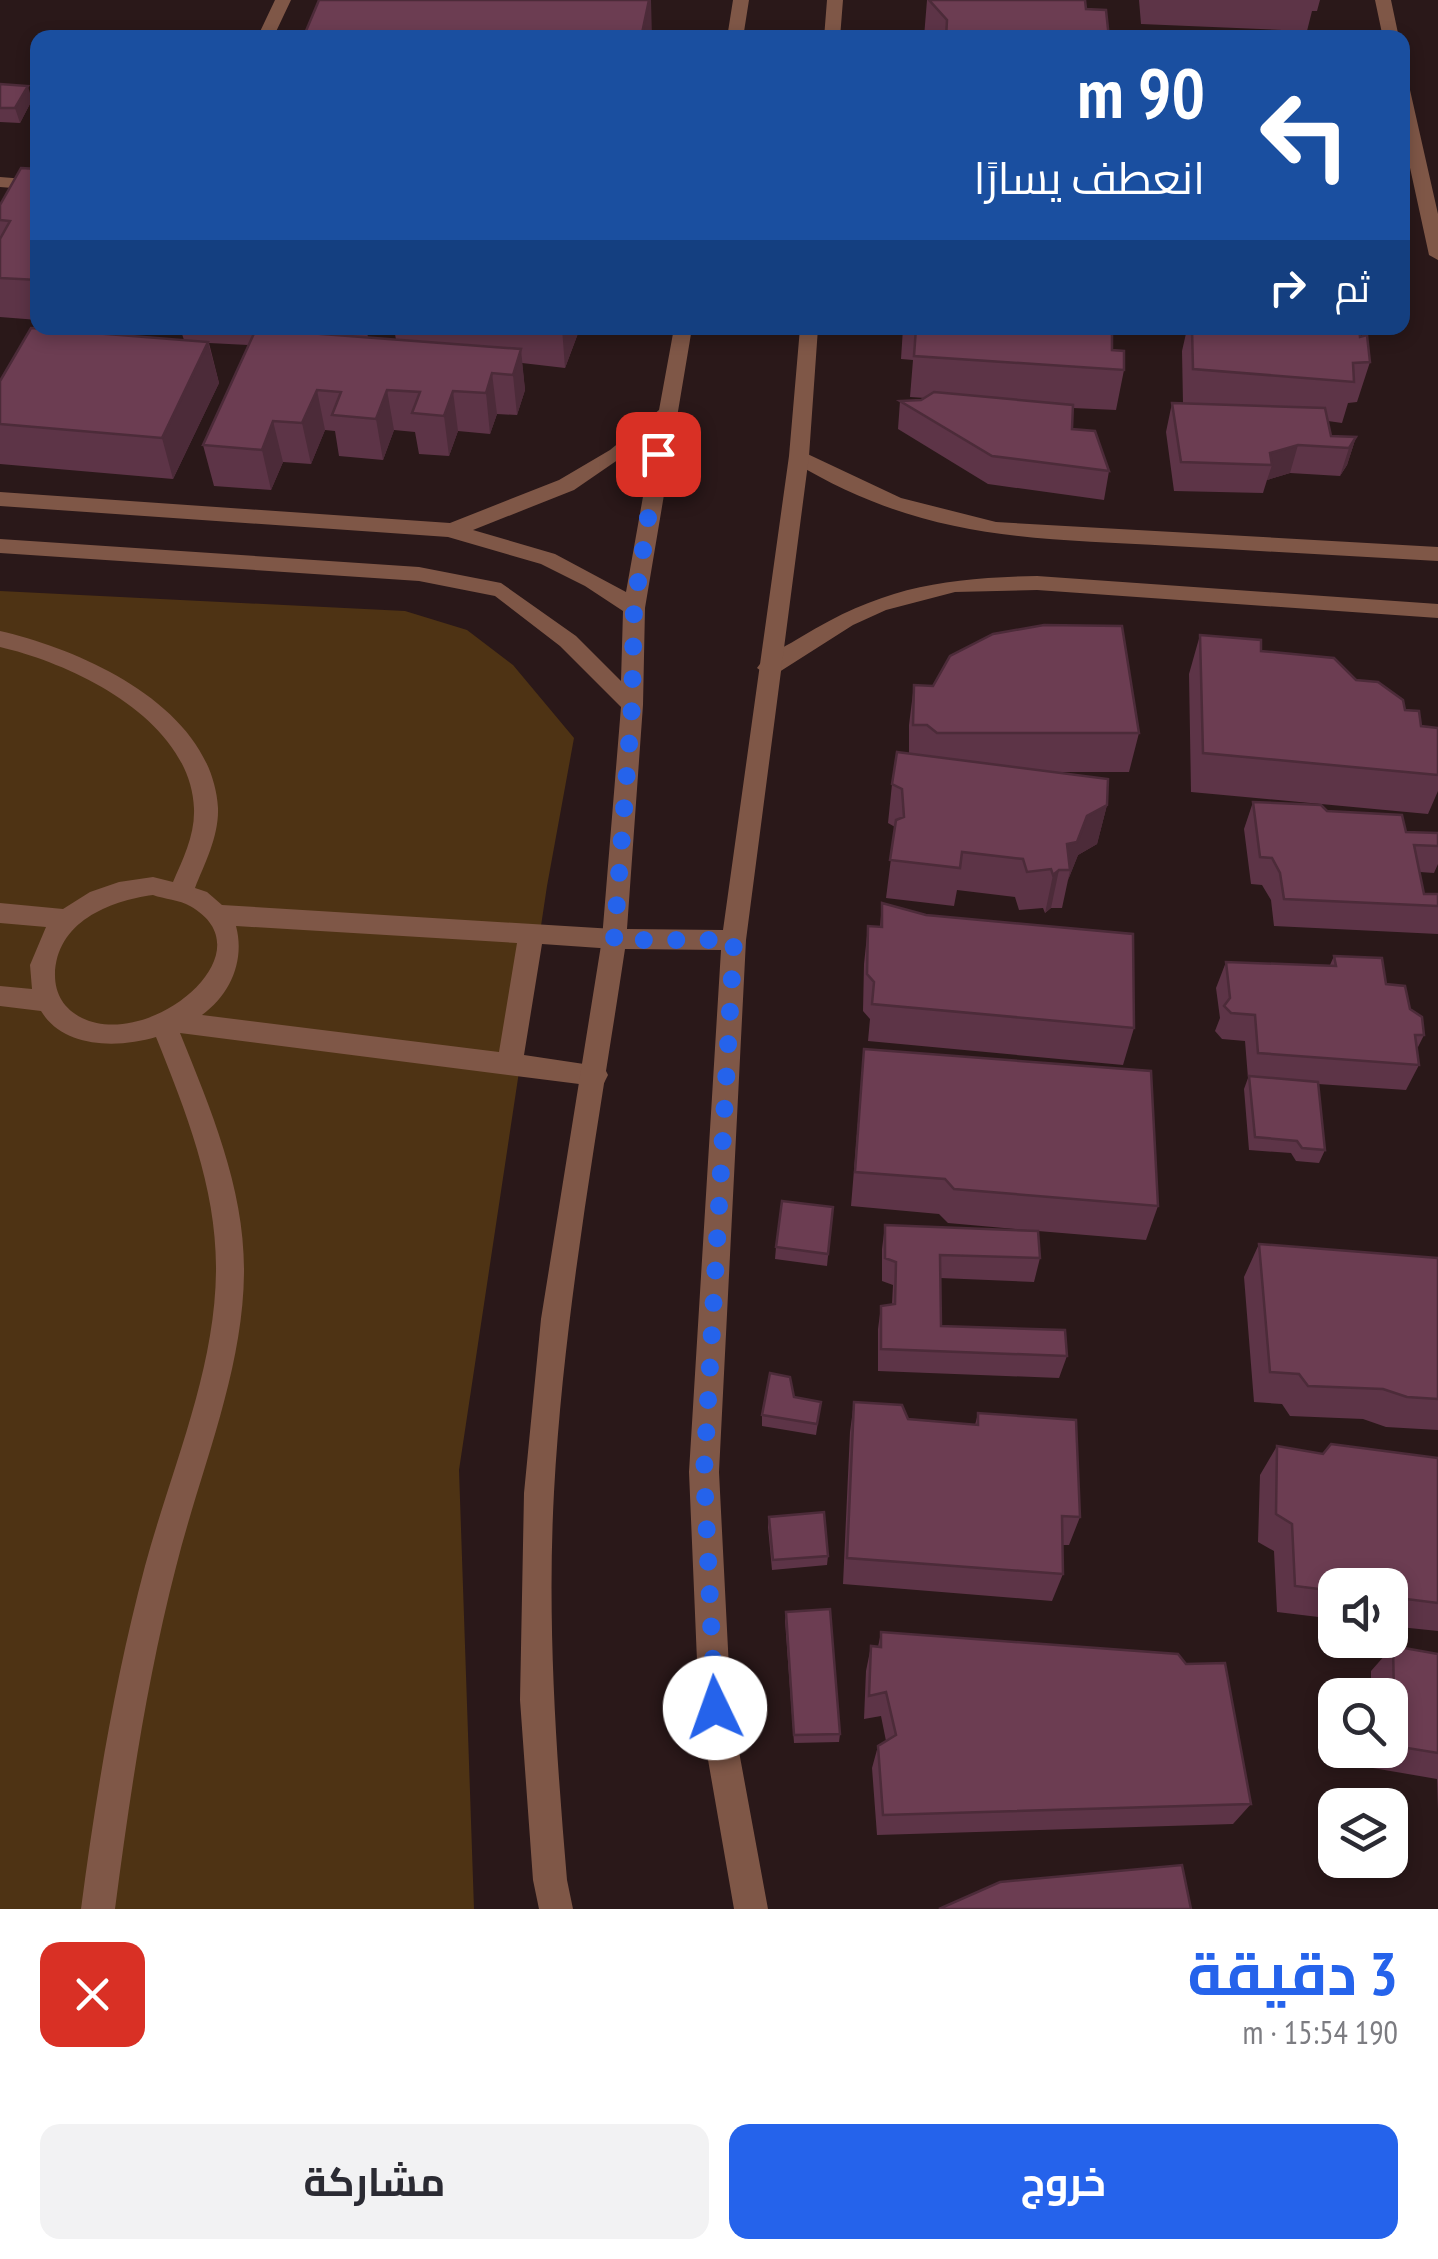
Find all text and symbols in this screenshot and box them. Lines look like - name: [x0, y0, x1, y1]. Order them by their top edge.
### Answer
- text: 90 m: [1077, 47, 1205, 137]
- icon: left: [1240, 70, 1370, 200]
- text: انعطف يسارًا: [974, 148, 1205, 206]
- icon: right: [1260, 260, 1315, 315]
- text: ثم: [1335, 263, 1370, 312]
- pin: [616, 412, 701, 497]
- icon: arrive: [631, 427, 686, 482]
- map controls: [1318, 1568, 1408, 1878]
- button: sound: [1318, 1568, 1408, 1658]
- position arrow: [663, 1656, 767, 1760]
- button: search: [1318, 1678, 1408, 1768]
- button: layers: [1318, 1788, 1408, 1878]
- text: 3 دقيقة: [1187, 1934, 1398, 2012]
- button: close: [40, 1942, 145, 2047]
- text: 190 m · 15:54: [1243, 2011, 1398, 2053]
- button: مشاركة: [40, 2124, 709, 2239]
- button: خروج: [729, 2124, 1398, 2239]

